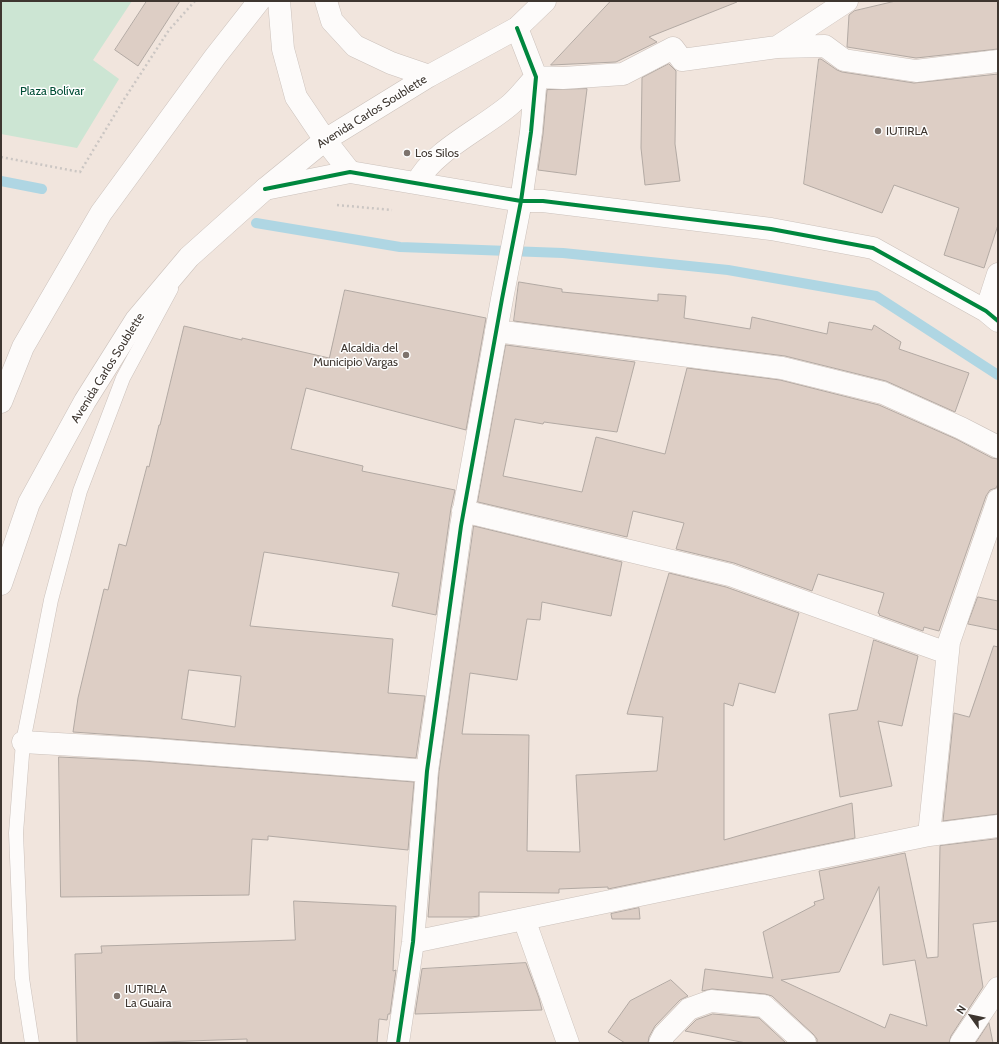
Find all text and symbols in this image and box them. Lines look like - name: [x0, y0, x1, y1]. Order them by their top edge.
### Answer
- street label: Avenida Carlos Soublette: [314, 72, 430, 152]
- park label: Plaza Bolívar: [20, 84, 84, 98]
- place label: IUTIRLA: [886, 124, 928, 138]
- marker: IUTIRLA: [873, 126, 883, 136]
- place label: Los Silos: [415, 146, 459, 160]
- marker: Los Silos: [402, 148, 412, 158]
- street label: Avenida Carlos Soublette: [68, 310, 148, 426]
- place label: Alcaldia del Municipio Vargas: [313, 341, 398, 369]
- marker: Alcaldia del Municipio Vargas: [401, 350, 411, 360]
- place label: IUTIRLA La Guaira: [125, 982, 172, 1010]
- marker: IUTIRLA La Guaira: [112, 991, 122, 1001]
- north arrow: [951, 996, 991, 1036]
- text: N: [953, 1002, 969, 1017]

